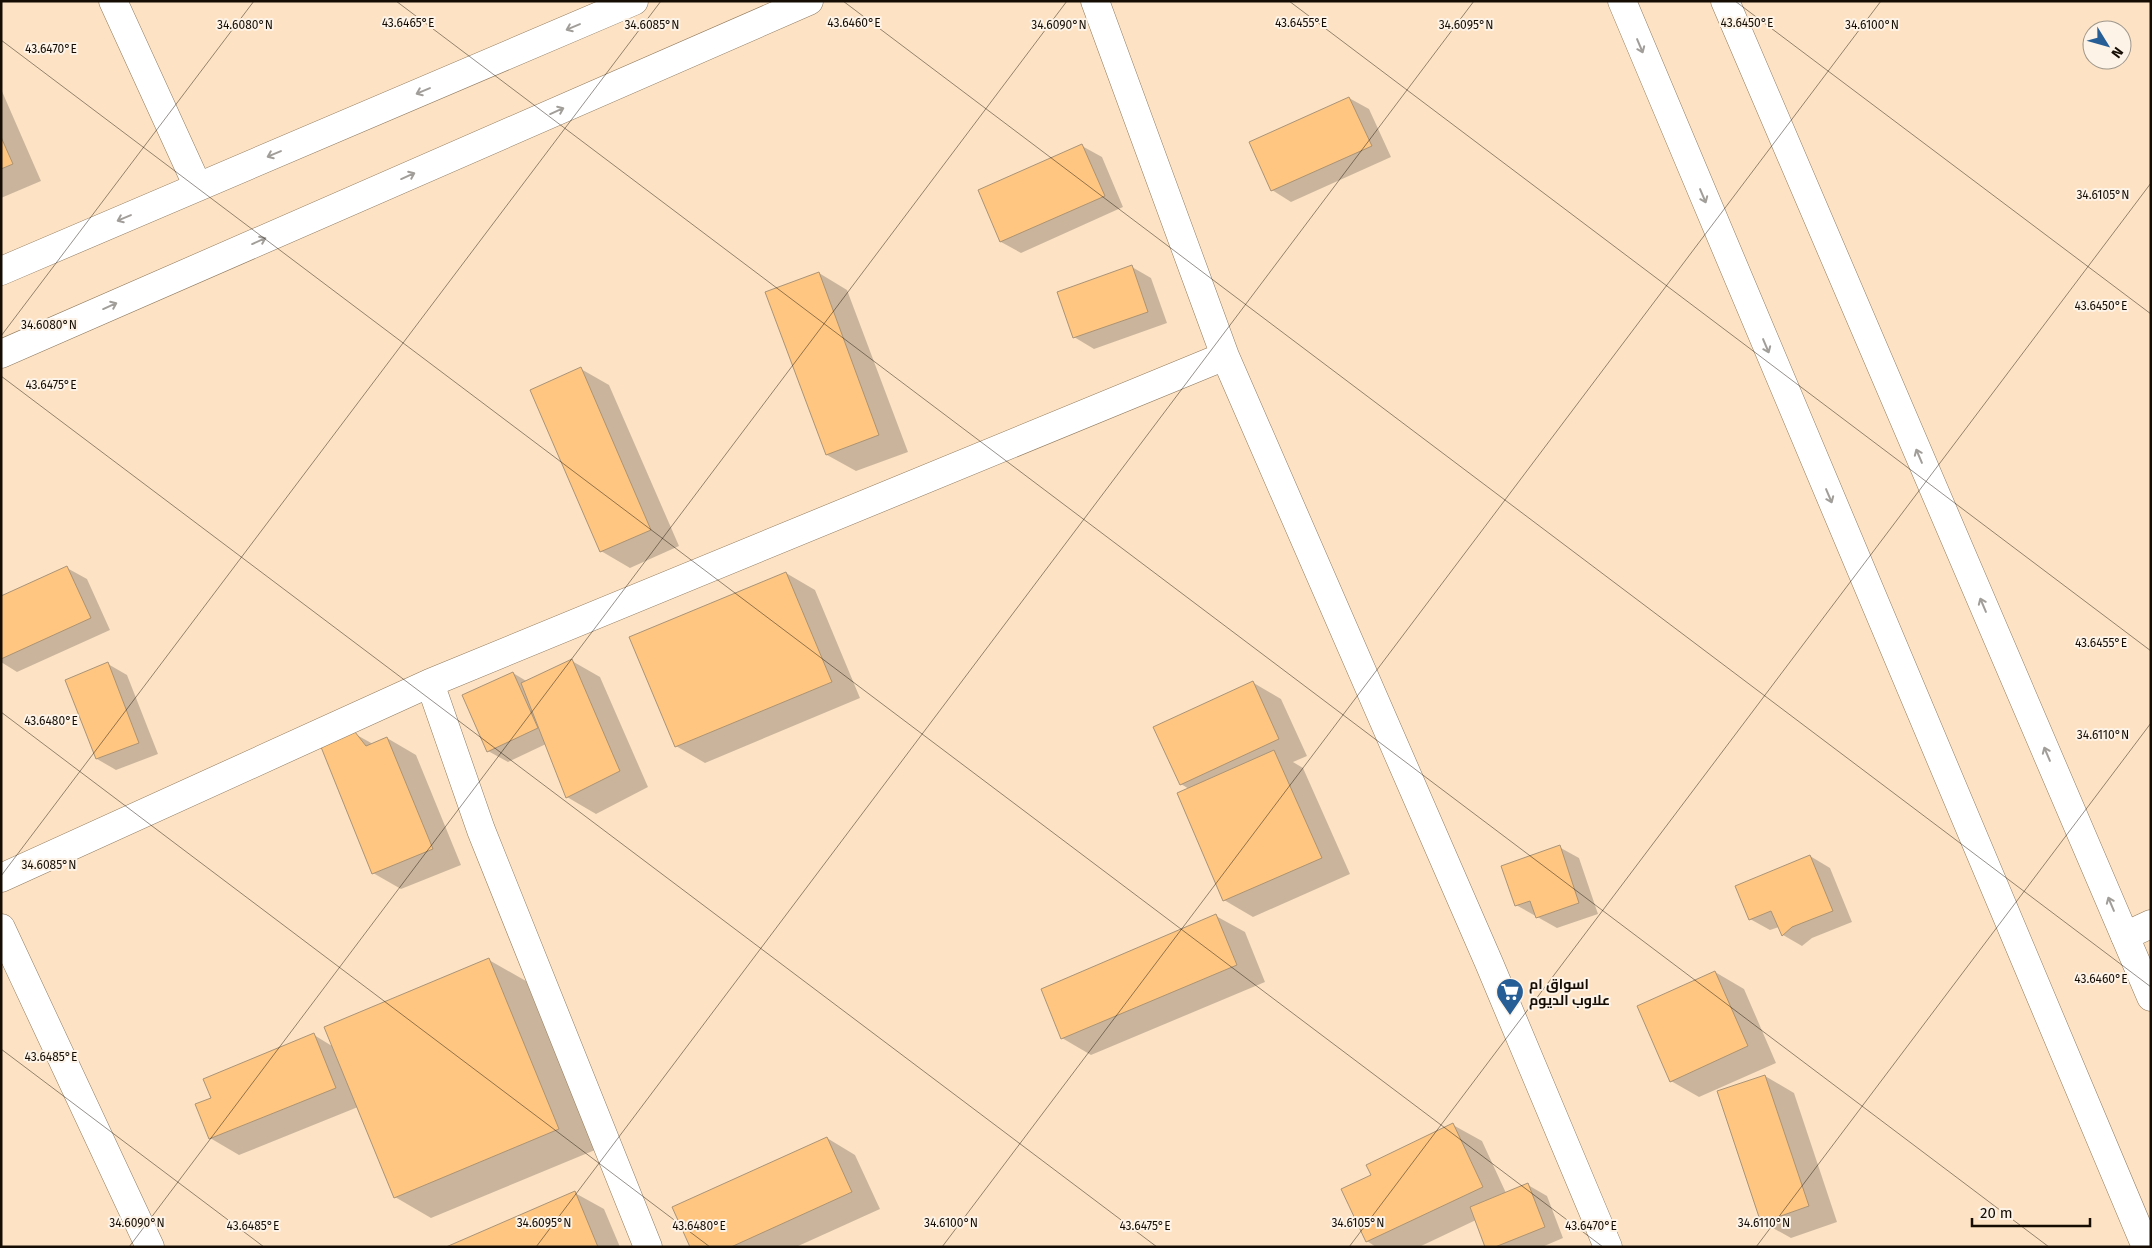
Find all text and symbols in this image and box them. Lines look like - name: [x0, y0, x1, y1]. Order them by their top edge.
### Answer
- text: 43.6465°E: [382, 16, 434, 30]
- text: 43.6460°E: [827, 16, 881, 30]
- text: 43.6455°E: [1275, 16, 1327, 30]
- text: 43.6450°E: [1721, 16, 1774, 30]
- text: 34.6080°N: [217, 18, 273, 32]
- text: 34.6085°N: [624, 18, 680, 32]
- text: 34.6090°N: [1031, 18, 1087, 32]
- text: 34.6095°N: [1439, 18, 1493, 32]
- text: 34.6100°N: [1845, 18, 1899, 32]
- north arrow: [2082, 20, 2132, 70]
- one-way arrow: [566, 23, 581, 33]
- one-way arrow: [1636, 38, 1646, 53]
- text: 43.6470°E: [25, 42, 77, 56]
- text: N: [2107, 44, 2127, 61]
- one-way arrow: [416, 86, 431, 96]
- one-way arrow: [549, 106, 564, 116]
- one-way arrow: [267, 150, 282, 160]
- one-way arrow: [400, 171, 415, 181]
- one-way arrow: [1699, 188, 1709, 203]
- text: 34.6105°N: [2076, 188, 2130, 202]
- one-way arrow: [117, 214, 132, 224]
- one-way arrow: [251, 236, 266, 246]
- text: 43.6450°E: [2075, 299, 2128, 313]
- one-way arrow: [102, 301, 117, 311]
- text: 34.6080°N: [21, 318, 77, 332]
- one-way arrow: [1762, 338, 1772, 353]
- text: 43.6475°E: [25, 378, 77, 392]
- one-way arrow: [1914, 449, 1924, 464]
- one-way arrow: [1826, 488, 1835, 503]
- one-way arrow: [1978, 598, 1988, 613]
- text: 43.6455°E: [2075, 636, 2127, 650]
- text: 43.6480°E: [24, 714, 78, 728]
- text: 34.6110°N: [2077, 728, 2129, 742]
- one-way arrow: [2042, 747, 2051, 762]
- text: 34.6085°N: [21, 858, 77, 872]
- one-way arrow: [2106, 897, 2115, 912]
- text: 43.6460°E: [2074, 972, 2128, 986]
- place label: اسواق ام علاوب الديوم: [1529, 976, 1610, 1010]
- supermarket icon: اسواق ام علاوب الديوم: [1495, 977, 1525, 1016]
- text: 43.6485°E: [25, 1050, 77, 1064]
- scale bar: [1972, 1196, 2090, 1228]
- text: 20 m: [1980, 1204, 2013, 1222]
- text: 34.6090°N: [109, 1216, 165, 1230]
- text: 34.6095°N: [517, 1216, 571, 1230]
- text: 34.6100°N: [924, 1216, 978, 1230]
- text: 34.6105°N: [1331, 1216, 1385, 1230]
- text: 34.6110°N: [1738, 1216, 1790, 1230]
- text: 43.6485°E: [227, 1219, 279, 1233]
- text: 43.6480°E: [672, 1219, 726, 1233]
- text: 43.6475°E: [1119, 1219, 1171, 1233]
- text: 43.6470°E: [1565, 1219, 1617, 1233]

